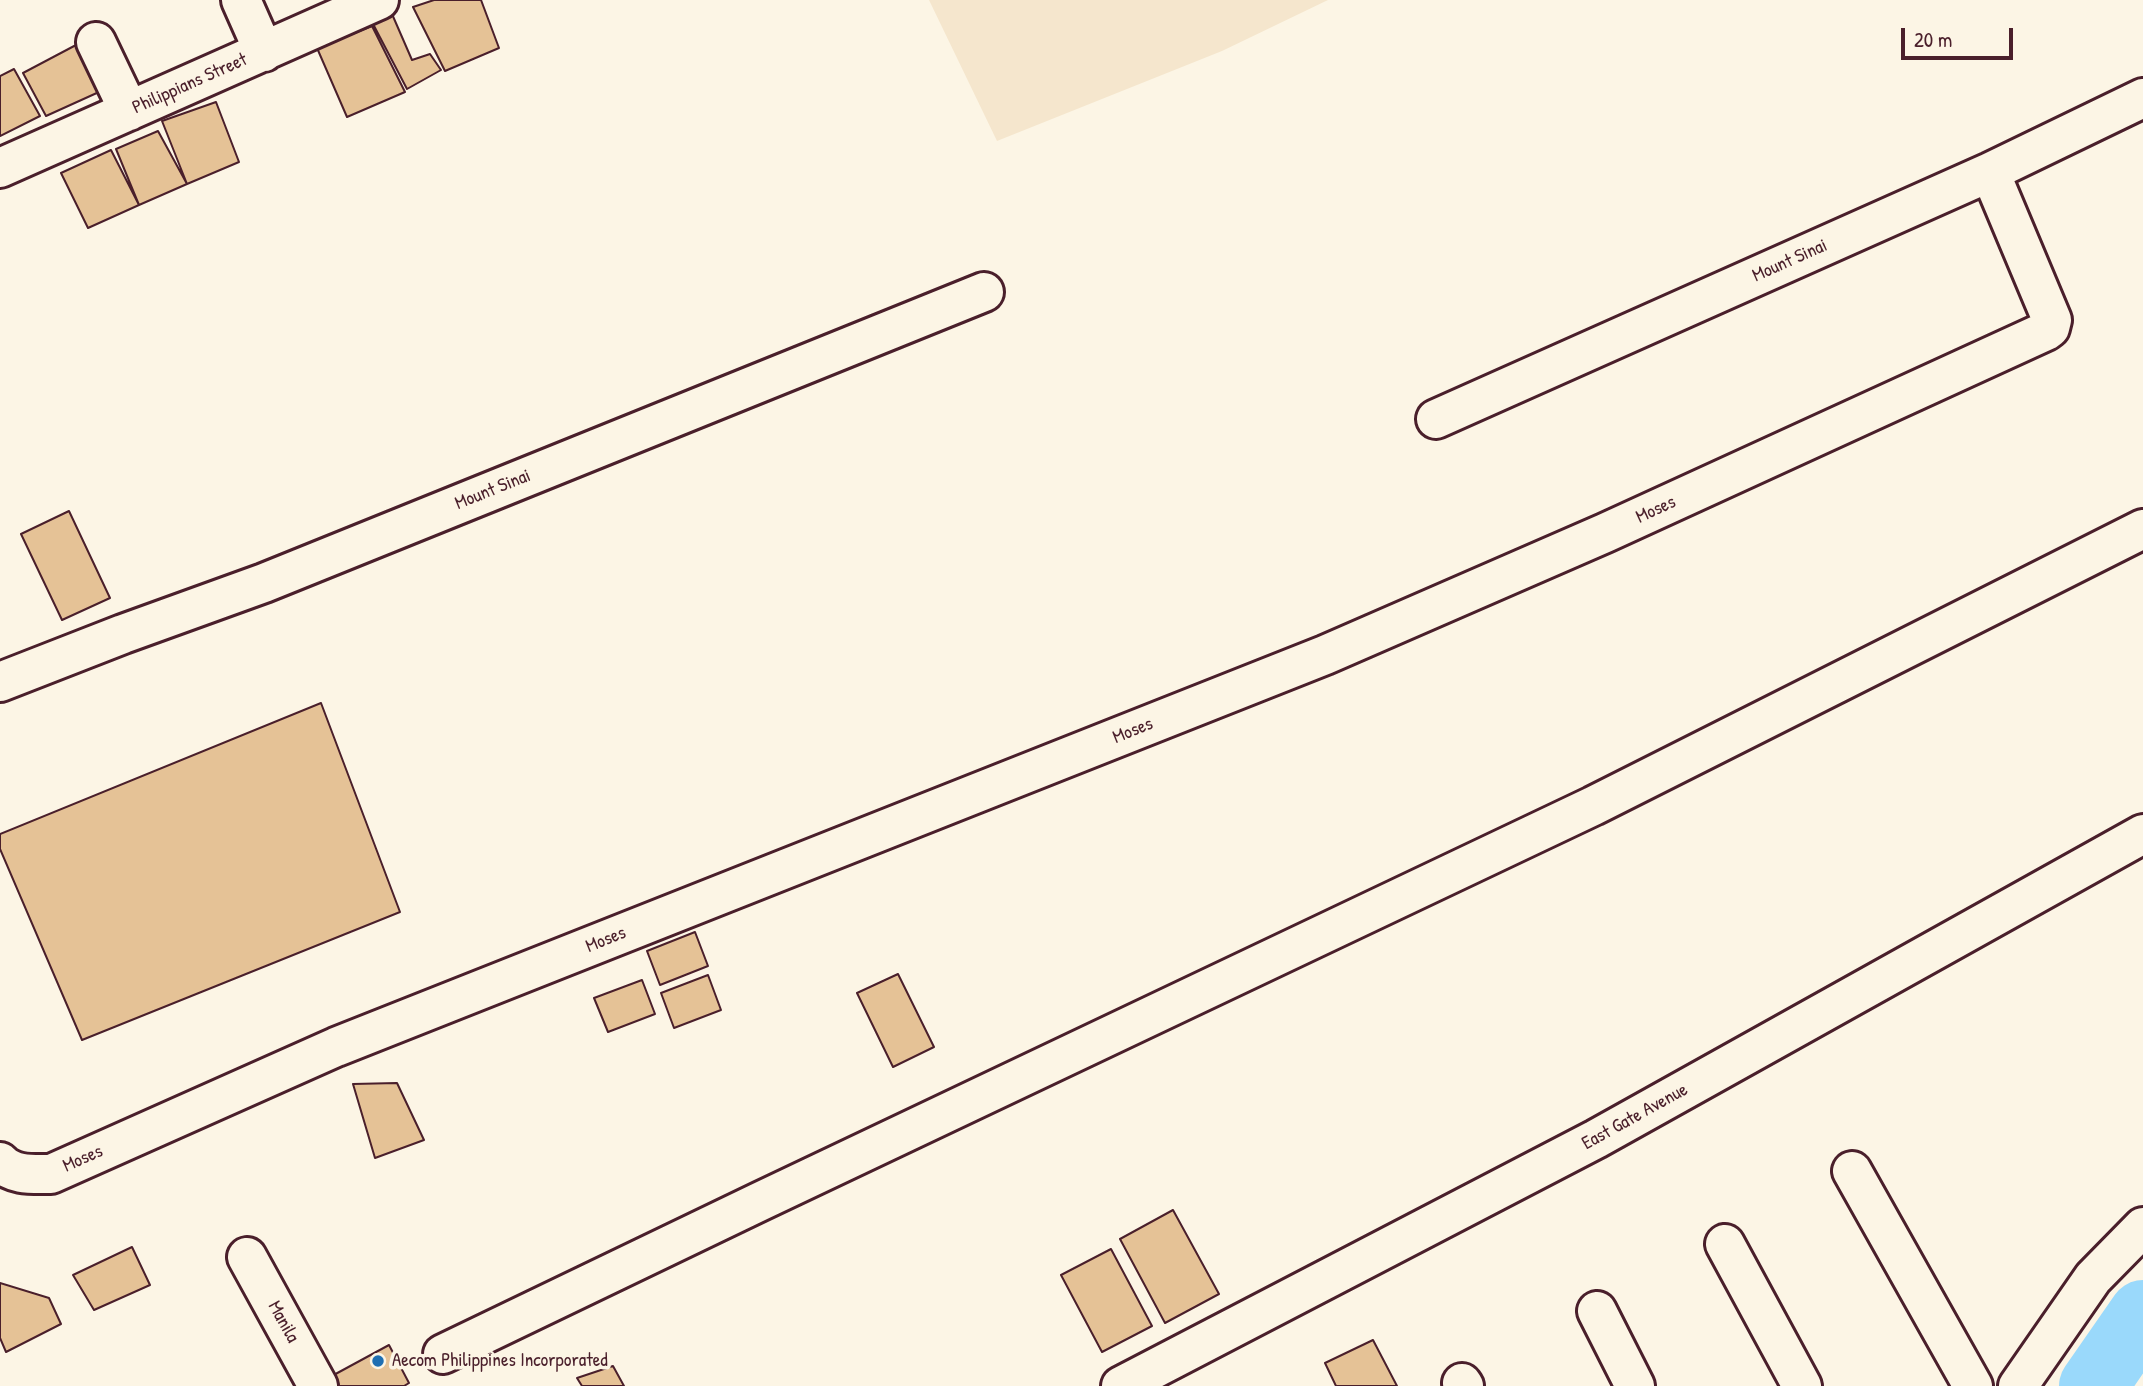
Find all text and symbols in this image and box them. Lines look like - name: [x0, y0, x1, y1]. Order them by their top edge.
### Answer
- scale bar: [1905, 14, 2017, 58]
- text: 20 m: [1914, 25, 1952, 54]
- street label: Philippians Street: [129, 49, 251, 119]
- street label: Mount Sinai: [1749, 234, 1831, 288]
- street label: Mount Sinai: [452, 465, 534, 515]
- street label: Moses: [1633, 491, 1679, 529]
- street label: Moses: [1110, 713, 1156, 749]
- street label: Moses: [583, 922, 629, 958]
- street label: East Gate Avenue: [1578, 1079, 1692, 1155]
- street label: Moses: [60, 1140, 106, 1178]
- street label: Manila: [262, 1297, 304, 1347]
- place label: Aecom Philippines Incorporated: [392, 1350, 608, 1372]
- marker: Aecom Philippines Incorporated: [370, 1353, 386, 1369]

